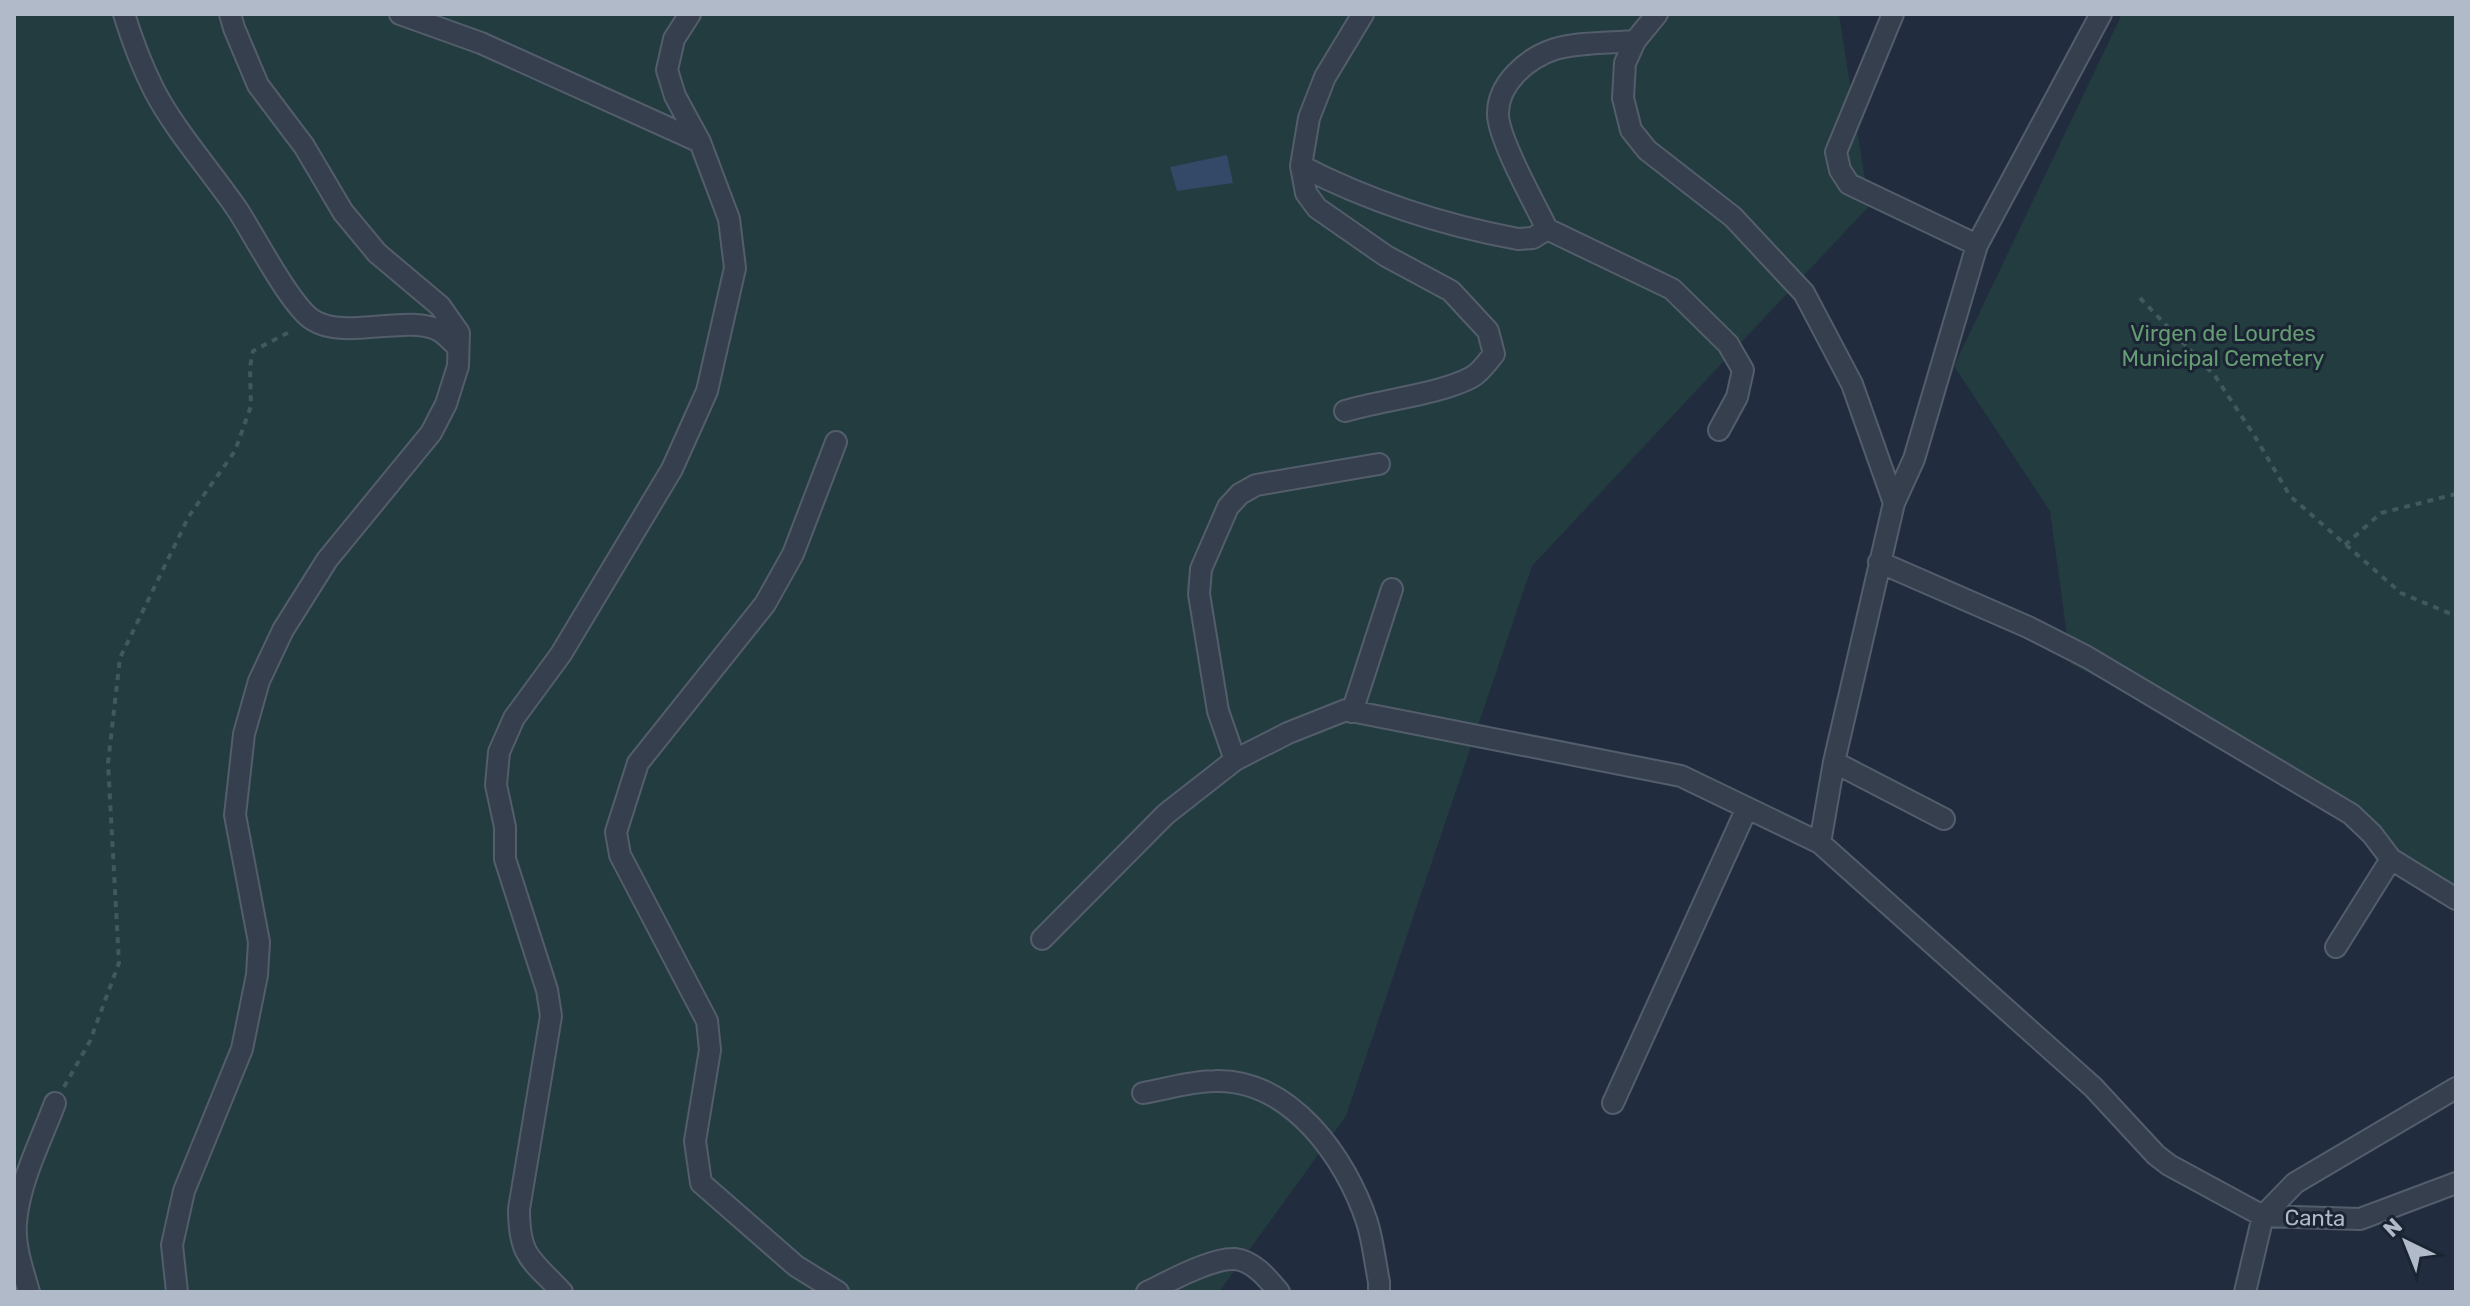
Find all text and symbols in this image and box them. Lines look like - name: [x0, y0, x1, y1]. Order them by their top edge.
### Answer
- park label: Virgen de Lourdes Municipal Cemetery: [2121, 320, 2325, 372]
- north arrow: [2366, 1202, 2446, 1282]
- street label: Canta: [2284, 1204, 2346, 1232]
- text: N: [2378, 1212, 2408, 1243]

